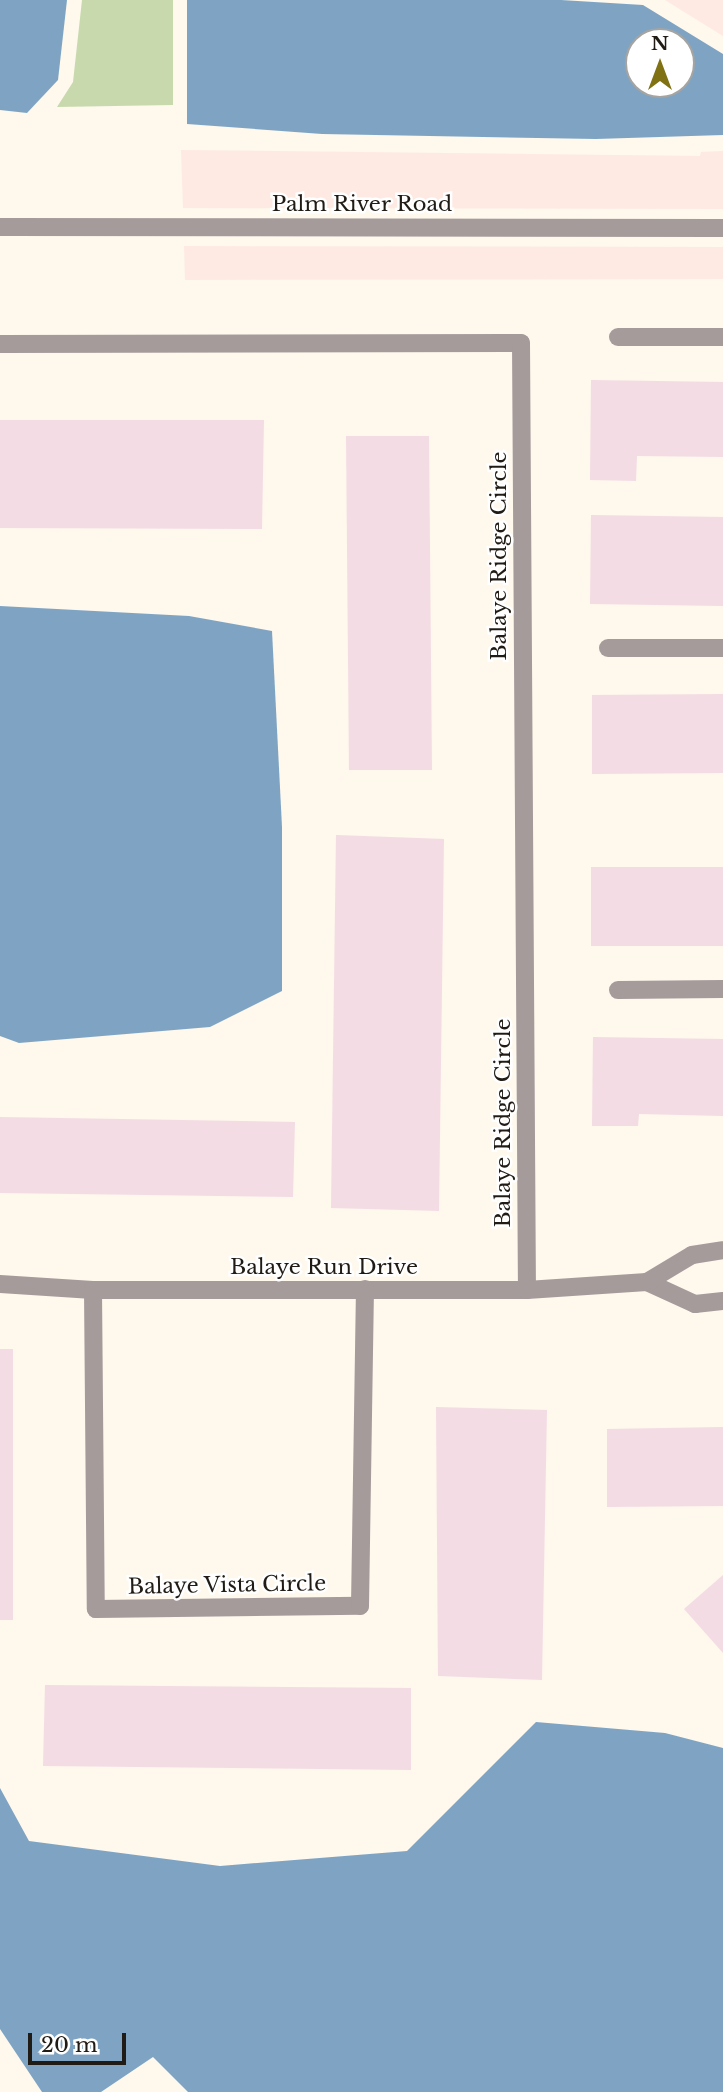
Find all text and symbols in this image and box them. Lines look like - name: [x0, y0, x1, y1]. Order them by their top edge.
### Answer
- north arrow: [625, 28, 695, 98]
- text: N: [651, 32, 669, 55]
- street label: Palm River Road: [271, 191, 453, 217]
- street label: Balaye Ridge Circle: [486, 451, 512, 661]
- street label: Balaye Ridge Circle: [490, 1018, 516, 1228]
- street label: Balaye Run Drive: [230, 1254, 418, 1280]
- street label: Balaye Vista Circle: [127, 1571, 327, 1599]
- scale bar: [32, 2018, 130, 2062]
- text: 20 m: [41, 2032, 98, 2058]

